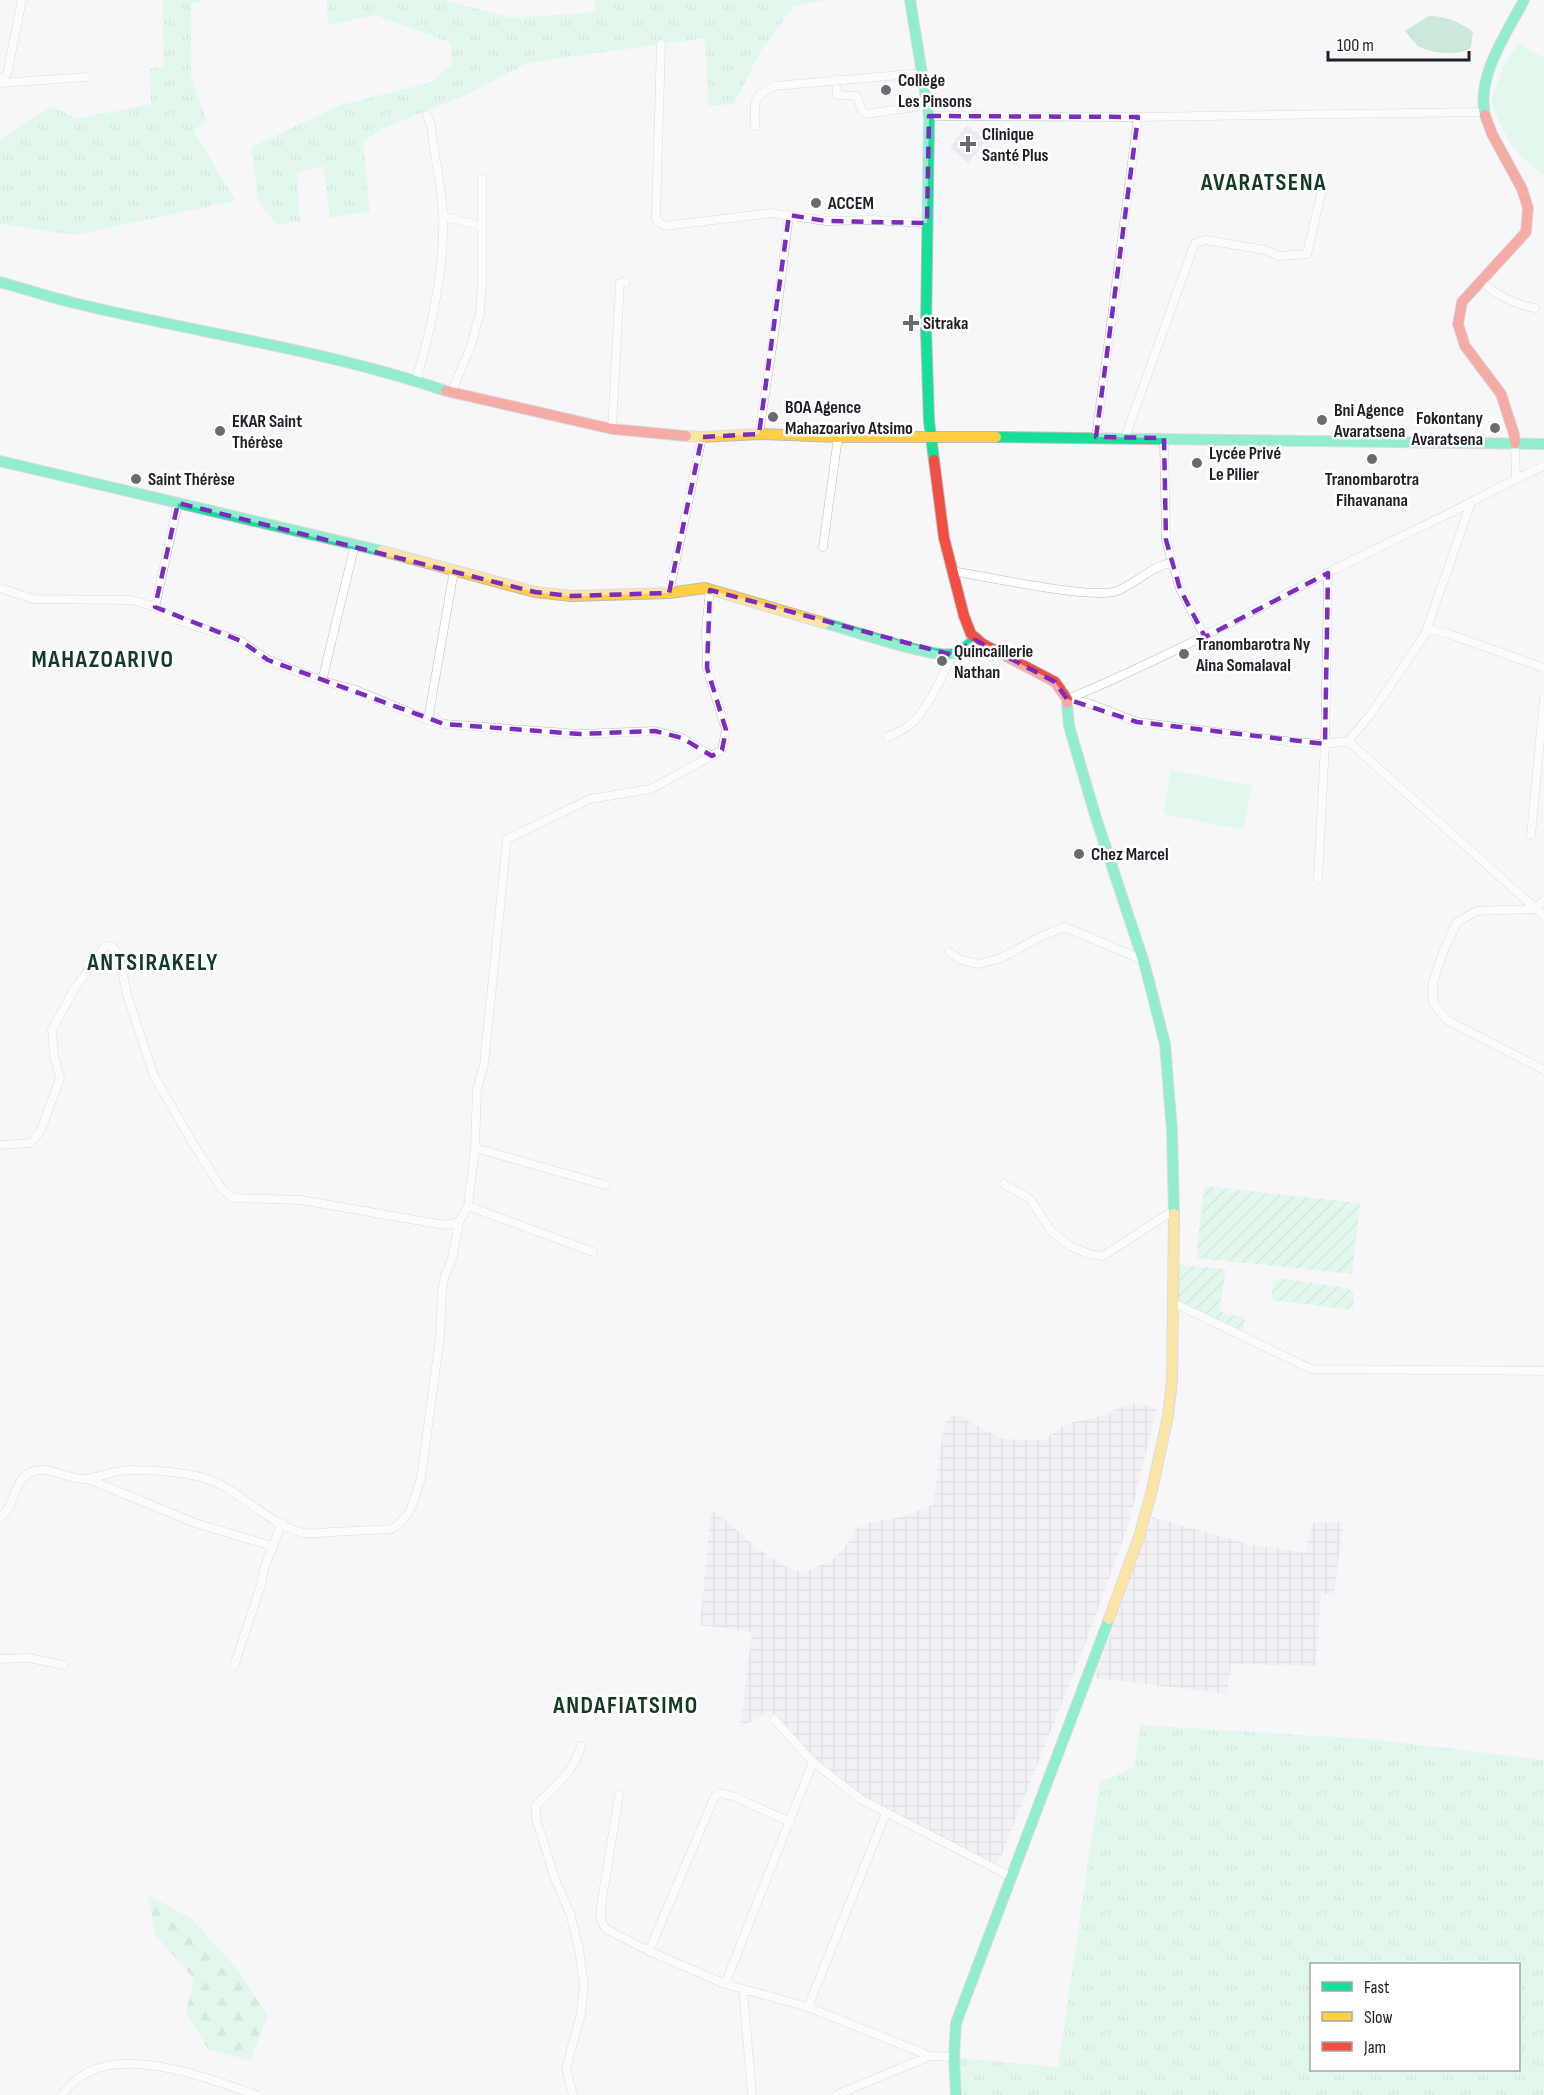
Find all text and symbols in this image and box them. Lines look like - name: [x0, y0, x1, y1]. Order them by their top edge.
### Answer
- scale bar: [1328, 24, 1469, 62]
- text: 100 m: [1337, 35, 1374, 56]
- place label: Collège Les Pinsons: [898, 70, 972, 112]
- marker: Collège Les Pinsons: [879, 83, 893, 97]
- place label: Clinique Santé Plus: [982, 124, 1049, 166]
- marker: Clinique Santé Plus: [959, 135, 977, 153]
- district label: AVARATSENA: [1200, 168, 1327, 197]
- place label: ACCEM: [827, 193, 874, 214]
- marker: ACCEM: [809, 196, 823, 210]
- place label: Sitraka: [923, 313, 968, 334]
- marker: Sitraka: [904, 316, 918, 330]
- place label: BOA Agence Mahazoarivo Atsimo: [785, 397, 913, 439]
- place label: Bni Agence Avaratsena: [1333, 400, 1405, 442]
- place label: Fokontany Avaratsena: [1411, 408, 1483, 450]
- marker: BOA Agence Mahazoarivo Atsimo: [766, 410, 780, 424]
- place label: EKAR Saint Thérèse: [232, 411, 302, 453]
- marker: Bni Agence Avaratsena: [1315, 413, 1329, 427]
- marker: Fokontany Avaratsena: [1488, 421, 1502, 435]
- marker: EKAR Saint Thérèse: [213, 424, 227, 438]
- place label: Lycée Privé Le Pilier: [1209, 443, 1281, 485]
- marker: Tranombarotra Fihavanana: [1365, 452, 1379, 466]
- marker: Lycée Privé Le Pilier: [1190, 456, 1204, 470]
- place label: Saint Thérèse: [148, 469, 235, 490]
- place label: Tranombarotra Fihavanana: [1325, 469, 1419, 511]
- marker: Saint Thérèse: [129, 472, 143, 486]
- place label: Tranombarotra Ny Aina Somalaval: [1195, 634, 1311, 676]
- place label: Quincaillerie Nathan: [954, 641, 1033, 683]
- district label: MAHAZOARIVO: [32, 645, 174, 674]
- marker: Tranombarotra Ny Aina Somalaval: [1177, 647, 1191, 661]
- marker: Quincaillerie Nathan: [935, 654, 949, 668]
- place label: Chez Marcel: [1091, 844, 1169, 865]
- marker: Chez Marcel: [1072, 847, 1086, 861]
- district label: ANTSIRAKELY: [86, 948, 219, 977]
- district label: ANDAFIATSIMO: [552, 1691, 699, 1720]
- legend: [1310, 1963, 1520, 2071]
- text: Fast: [1364, 1977, 1390, 1998]
- text: Slow: [1364, 2007, 1393, 2028]
- text: Jam: [1363, 2037, 1386, 2058]

